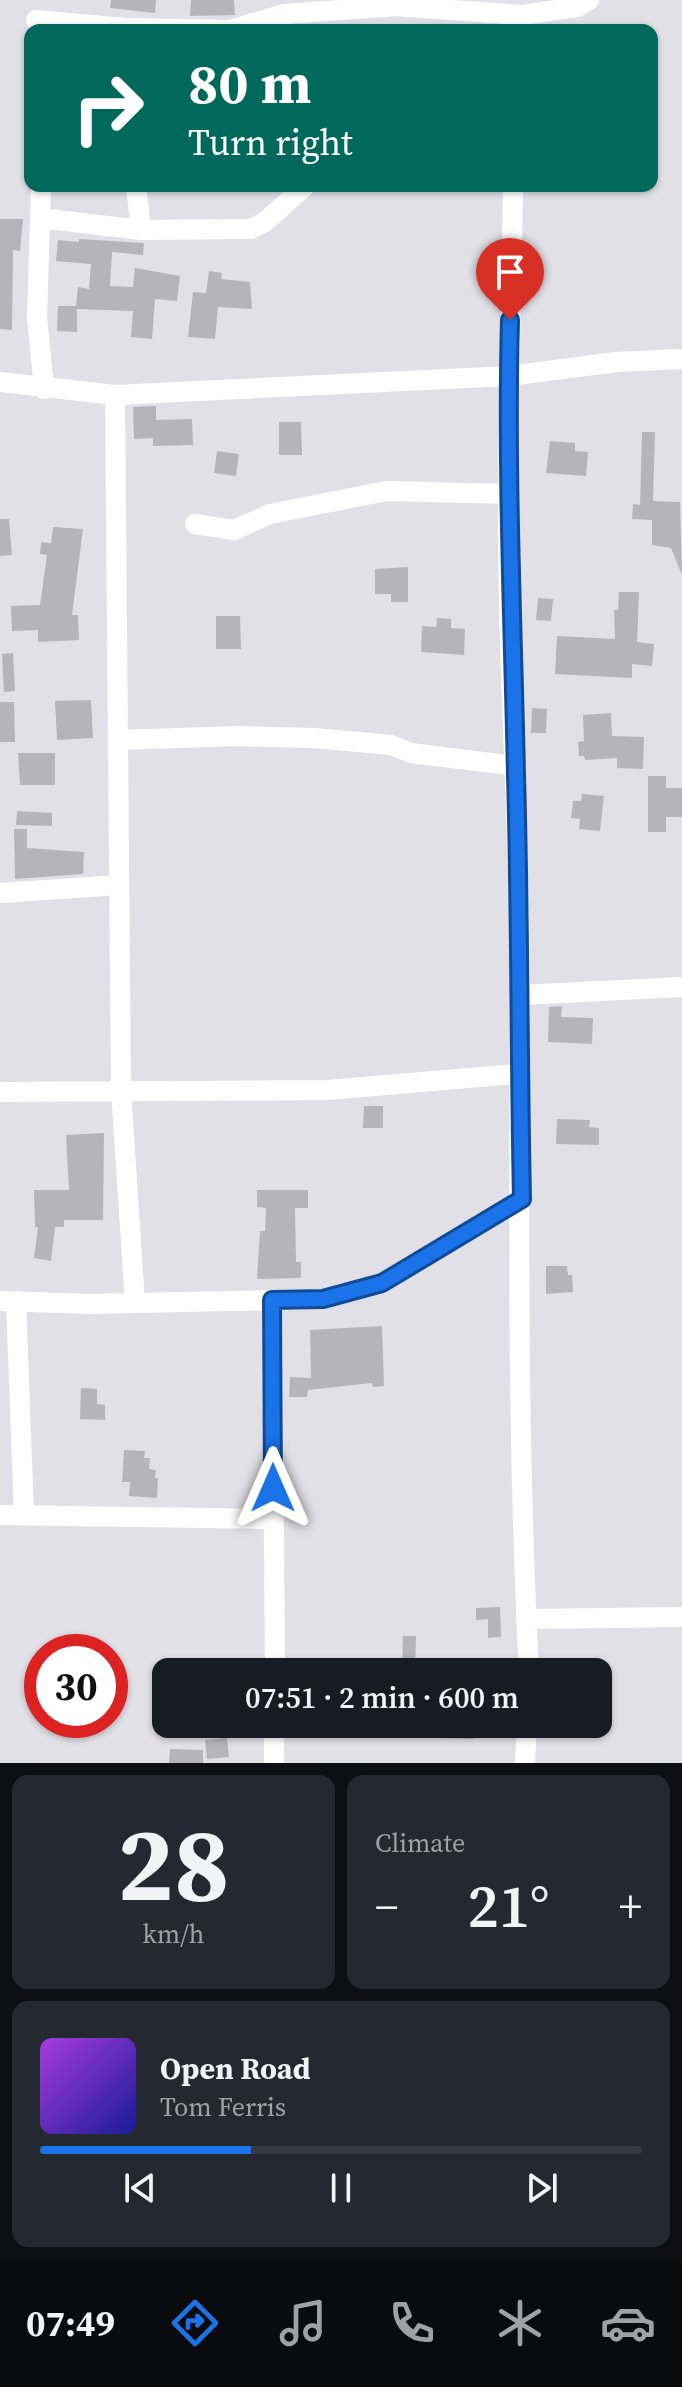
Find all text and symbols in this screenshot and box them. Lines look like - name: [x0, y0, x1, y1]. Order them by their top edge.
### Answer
- text: 80 m: [188, 45, 311, 122]
- icon: right: [56, 56, 160, 160]
- text: Turn right: [188, 118, 353, 167]
- pin: [476, 238, 544, 320]
- icon: arrive: [488, 250, 532, 294]
- position arrow: [231, 1446, 315, 1530]
- speed limit sign: 30: [24, 1634, 128, 1738]
- text: 07:51 · 2 min · 600 m: [245, 1677, 519, 1718]
- text: 28: [117, 1792, 230, 1935]
- text: Climate: [375, 1825, 465, 1861]
- text: 21°: [467, 1865, 550, 1947]
- text: −: [375, 1876, 398, 1937]
- text: +: [619, 1876, 642, 1937]
- text: km/h: [143, 1916, 204, 1952]
- text: Open Road: [160, 2048, 311, 2089]
- text: Tom Ferris: [160, 2089, 286, 2125]
- icon: previous: [118, 2166, 162, 2210]
- icon: pause: [319, 2166, 363, 2210]
- icon: next: [520, 2166, 564, 2210]
- icon: directions: [167, 2295, 223, 2351]
- icon: music: [275, 2295, 331, 2351]
- icon: phone: [384, 2295, 440, 2351]
- icon: climate: [492, 2295, 548, 2351]
- icon: car: [600, 2295, 656, 2351]
- text: 07:49: [26, 2299, 115, 2348]

